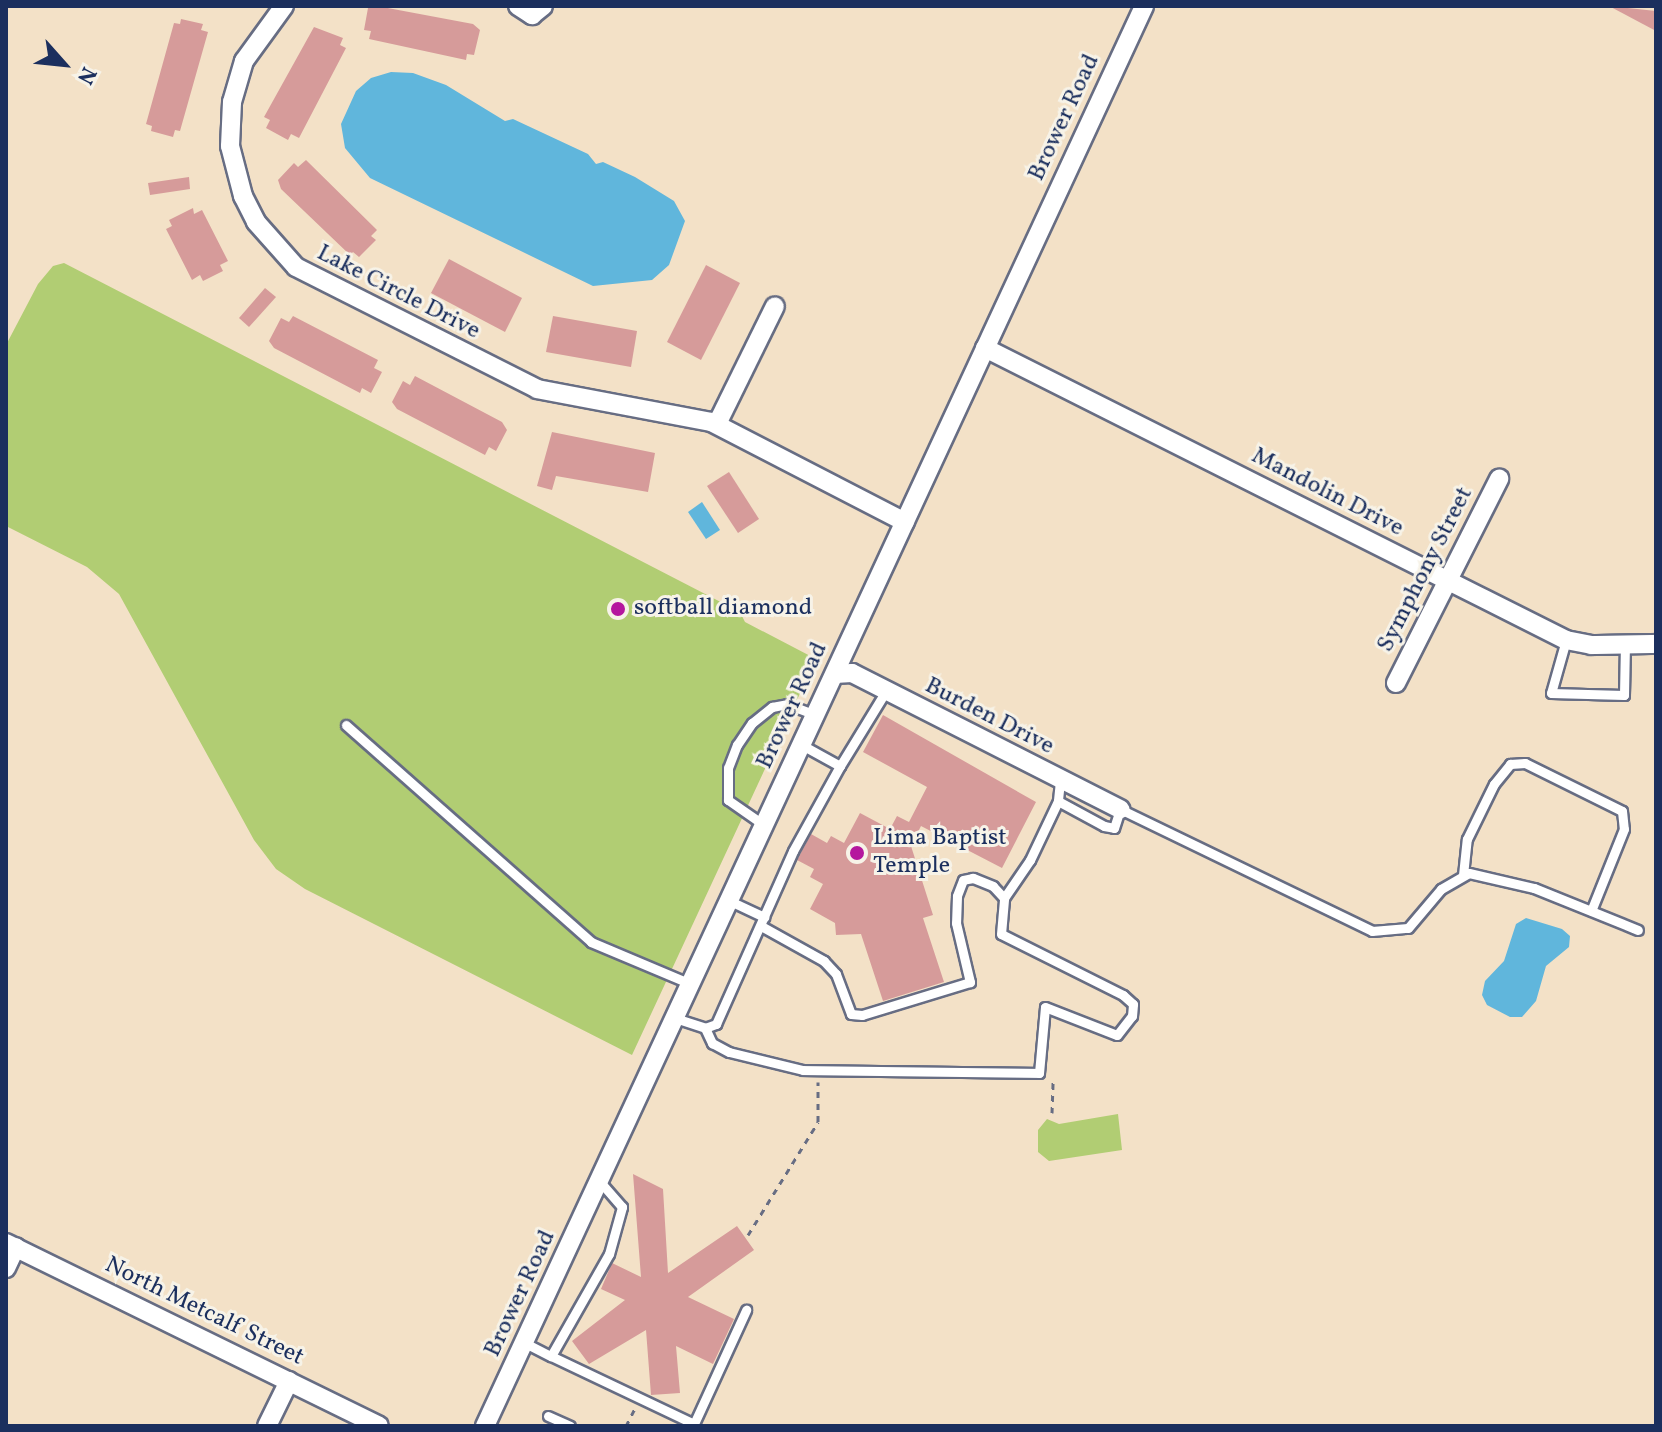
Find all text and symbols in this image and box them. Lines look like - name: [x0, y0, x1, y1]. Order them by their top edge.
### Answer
- north arrow: [24, 24, 104, 104]
- street label: Brower Road: [1023, 50, 1107, 186]
- text: N: [68, 61, 103, 89]
- street label: Lake Circle Drive: [312, 239, 484, 347]
- street label: Mandolin Drive: [1246, 442, 1408, 544]
- street label: Symphony Street: [1372, 482, 1480, 658]
- place label: softball diamond: [634, 595, 812, 623]
- marker: softball diamond: [609, 600, 627, 618]
- street label: Brower Road: [751, 638, 835, 774]
- street label: Burden Drive: [920, 672, 1058, 762]
- place label: Lima Baptist Temple: [873, 825, 1007, 881]
- marker: Lima Baptist Temple: [848, 844, 866, 862]
- street label: Brower Road: [479, 1226, 563, 1362]
- street label: North Metcalf Street: [101, 1252, 307, 1372]

